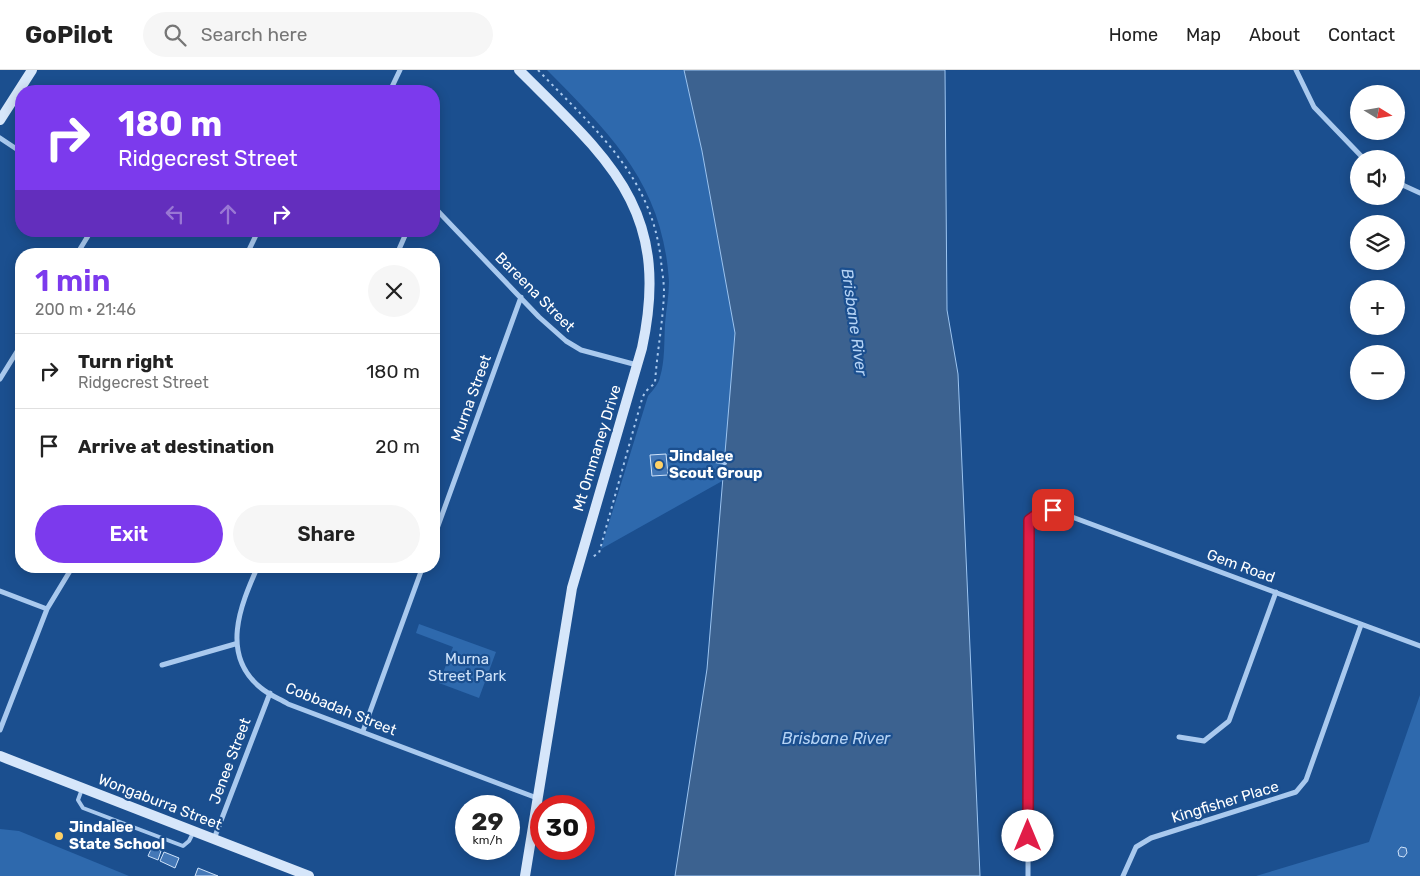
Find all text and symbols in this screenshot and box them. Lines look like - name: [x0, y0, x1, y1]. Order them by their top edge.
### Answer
- search box: [143, 12, 493, 57]
- text: GoPilot: [25, 21, 113, 49]
- icon: search: [161, 21, 189, 49]
- text: Search here: [201, 23, 307, 46]
- text: Home: [1109, 24, 1158, 46]
- text: Map: [1186, 24, 1221, 46]
- text: About: [1249, 24, 1300, 46]
- text: Contact: [1328, 24, 1395, 46]
- north arrow: [1350, 85, 1405, 140]
- map controls: [1350, 85, 1405, 400]
- text: 180 m: [118, 103, 222, 145]
- icon: right: [35, 105, 100, 170]
- text: Ridgecrest Street: [118, 145, 298, 172]
- button: sound: [1350, 150, 1405, 205]
- icon: left: [161, 200, 189, 228]
- icon: ahead: [214, 200, 242, 228]
- icon: right: [267, 200, 295, 228]
- button: layers: [1350, 215, 1405, 270]
- street label: Bareena Street: [491, 248, 579, 336]
- text: 1 min: [35, 263, 110, 299]
- button: close: [368, 265, 420, 317]
- water label: Brisbane River: [838, 267, 872, 378]
- button: +: [1350, 280, 1405, 335]
- text: 200 m · 21:46: [35, 300, 136, 319]
- button: −: [1350, 345, 1405, 400]
- text: Turn right: [78, 350, 173, 373]
- street label: Murna Street: [447, 352, 495, 444]
- icon: right: [35, 357, 63, 385]
- text: 180 m: [366, 360, 420, 383]
- text: Ridgecrest Street: [78, 373, 209, 392]
- street label: Mt Ommaney Drive: [569, 383, 625, 513]
- icon: arrive: [35, 432, 63, 460]
- text: Arrive at destination: [78, 435, 274, 458]
- text: 20 m: [375, 435, 420, 458]
- place label: Jindalee Scout Group: [669, 447, 763, 482]
- marker: Jindalee Scout Group: [653, 459, 665, 471]
- pin: [1032, 489, 1074, 531]
- icon: arrive: [1039, 496, 1067, 524]
- button: Exit: [35, 505, 223, 563]
- button: Share: [233, 505, 420, 563]
- street label: Gem Road: [1204, 545, 1278, 587]
- park label: Murna Street Park: [428, 650, 506, 685]
- street label: Cobbadah Street: [283, 679, 399, 740]
- street label: Jenee Street: [205, 715, 255, 807]
- water label: Brisbane River: [782, 729, 891, 748]
- street label: Wongaburra Street: [96, 770, 225, 834]
- street label: Kingfisher Place: [1169, 777, 1281, 827]
- speed limit sign: 30: [530, 795, 595, 860]
- text: 29: [471, 807, 504, 836]
- position arrow: [1001, 809, 1053, 861]
- place label: Jindalee State School: [69, 818, 165, 853]
- marker: Jindalee State School: [53, 830, 65, 842]
- text: km/h: [473, 833, 502, 847]

